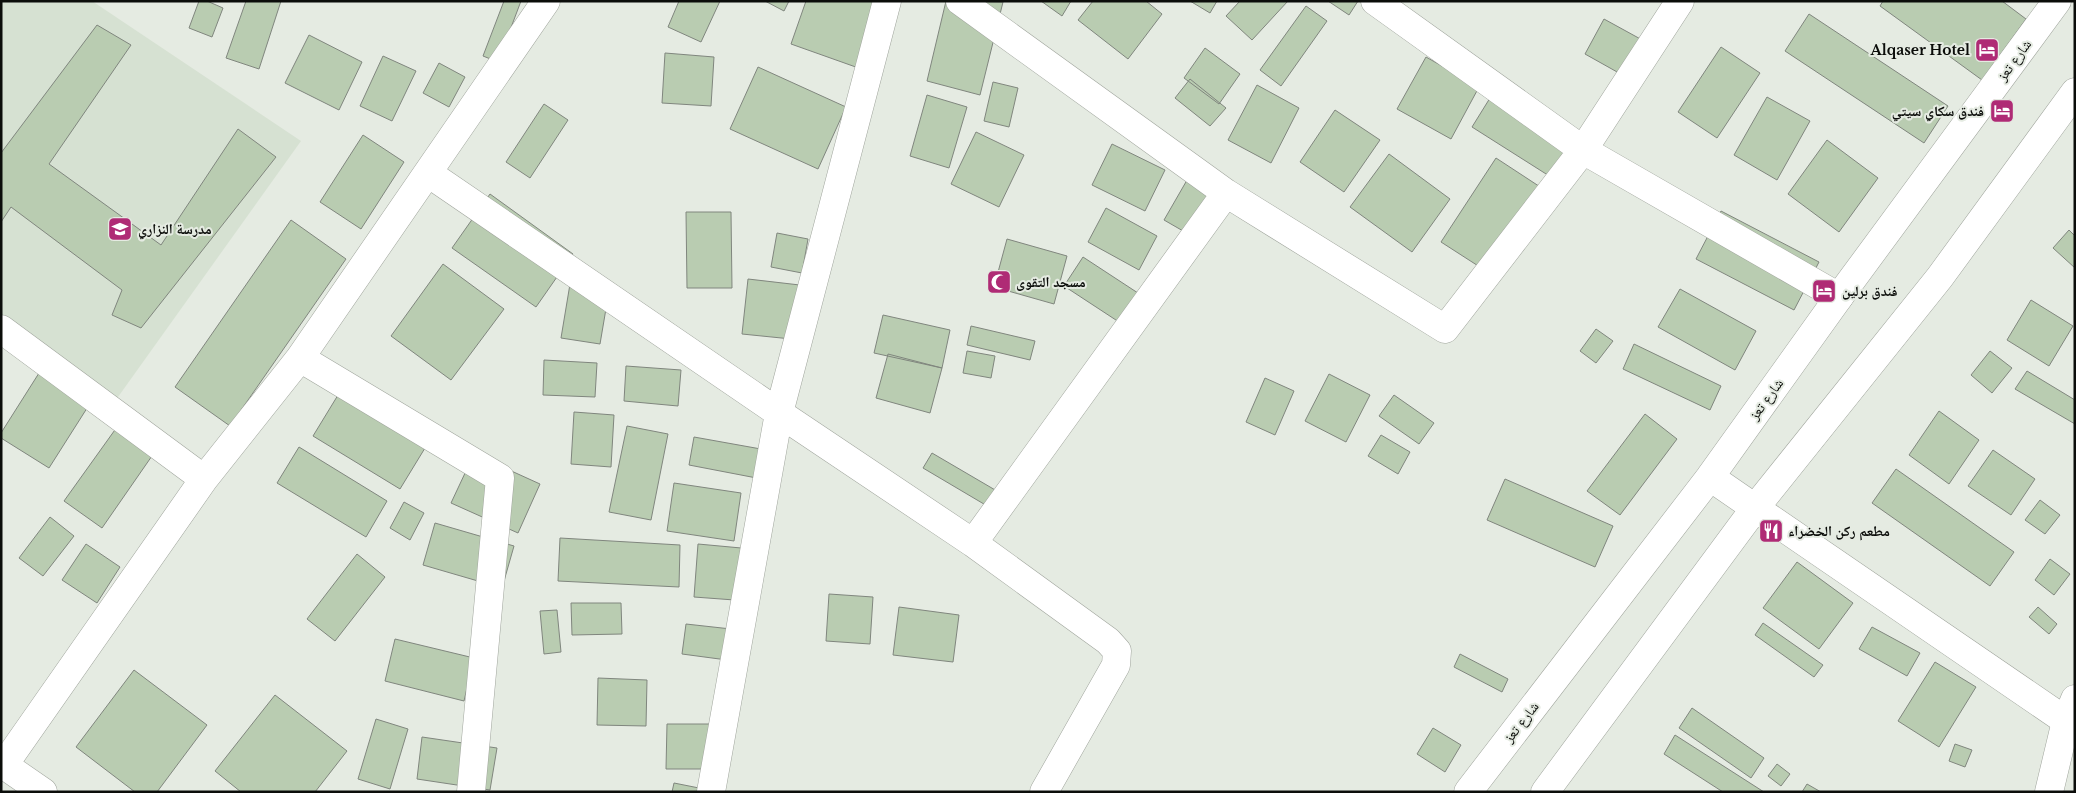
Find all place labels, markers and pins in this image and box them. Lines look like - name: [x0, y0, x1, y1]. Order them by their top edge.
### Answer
- hotel icon: Alqaser Hotel: [1974, 37, 2000, 63]
- place label: Alqaser Hotel: [1869, 41, 1970, 59]
- hotel icon: فندق سكاي سيتي: [1989, 98, 2015, 124]
- place label: فندق سكاي سيتي: [1892, 102, 1984, 122]
- school or university icon: مدرسة النزاري: [107, 216, 133, 242]
- place label: مدرسة النزاري: [138, 220, 212, 240]
- mosque icon: مسجد التقوى: [986, 269, 1012, 295]
- place label: مسجد التقوى: [1016, 273, 1086, 291]
- hotel icon: فندق برلين: [1811, 278, 1837, 304]
- place label: فندق برلين: [1842, 282, 1898, 300]
- restaurant icon: مطعم ركن الخضراء: [1758, 518, 1784, 544]
- place label: مطعم ركن الخضراء: [1788, 522, 1890, 541]

